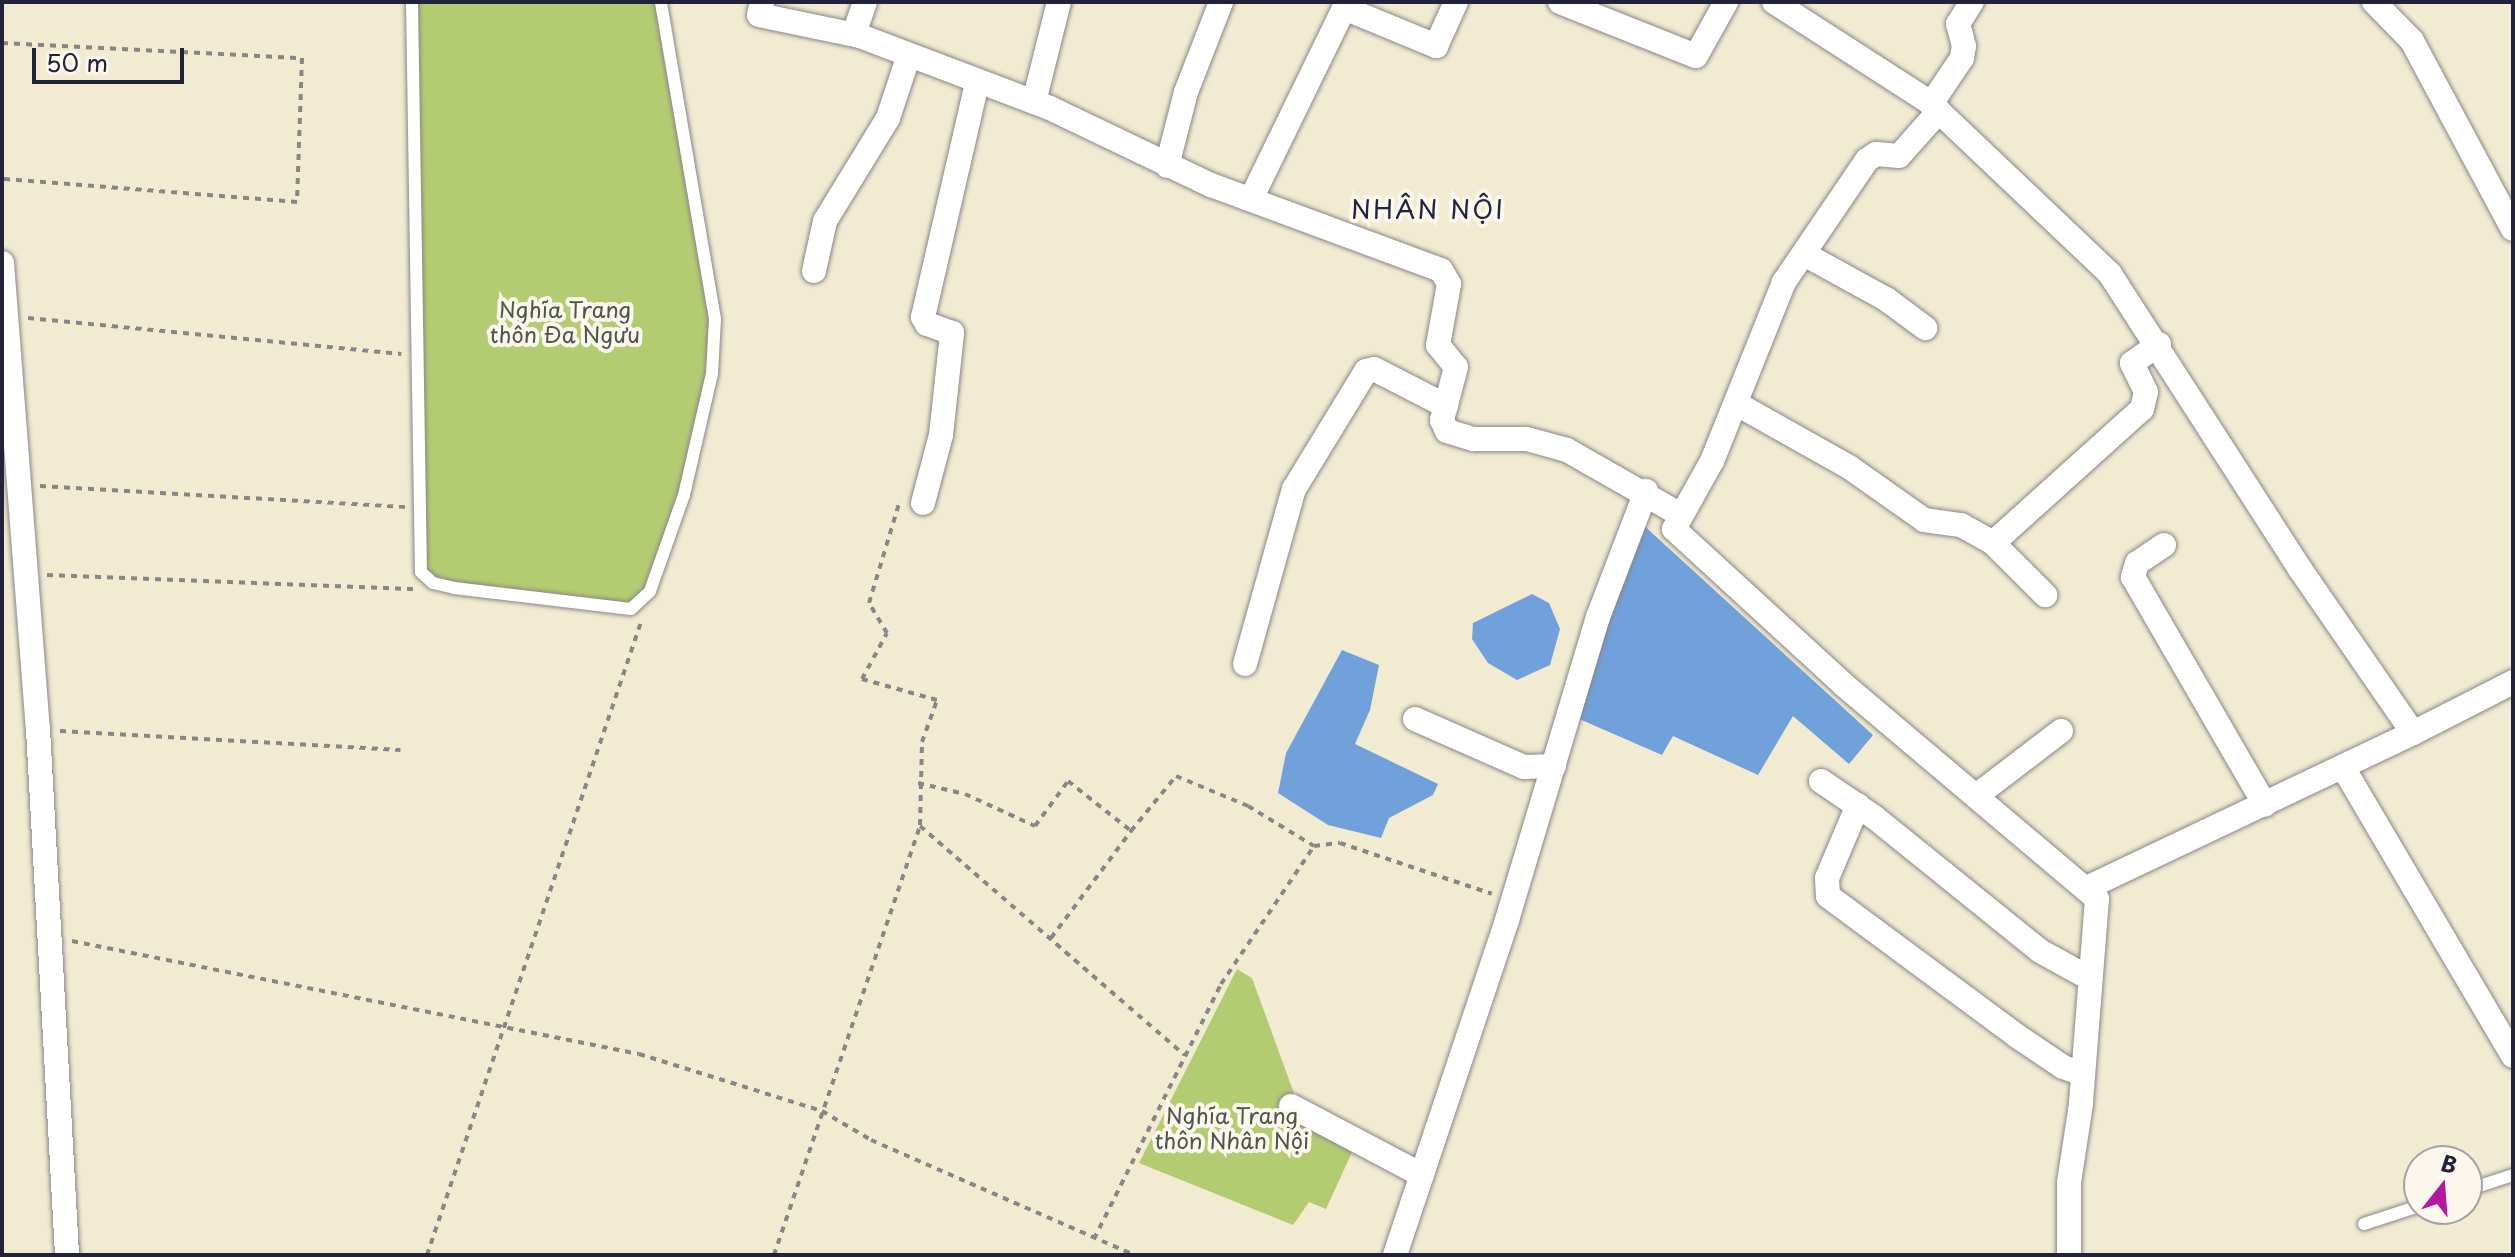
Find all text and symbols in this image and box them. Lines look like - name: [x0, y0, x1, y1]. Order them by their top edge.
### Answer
- scale bar: [36, 32, 188, 82]
- text: 50 m: [46, 44, 108, 80]
- district label: NHÂN NỘI: [1351, 193, 1505, 225]
- park label: Nghĩa Trang thôn Đa Ngưu: [490, 295, 640, 346]
- park label: Nghĩa Trang thôn Nhân Nội: [1155, 1101, 1309, 1152]
- north arrow: [2403, 1145, 2483, 1225]
- text: B: [2438, 1145, 2462, 1181]

